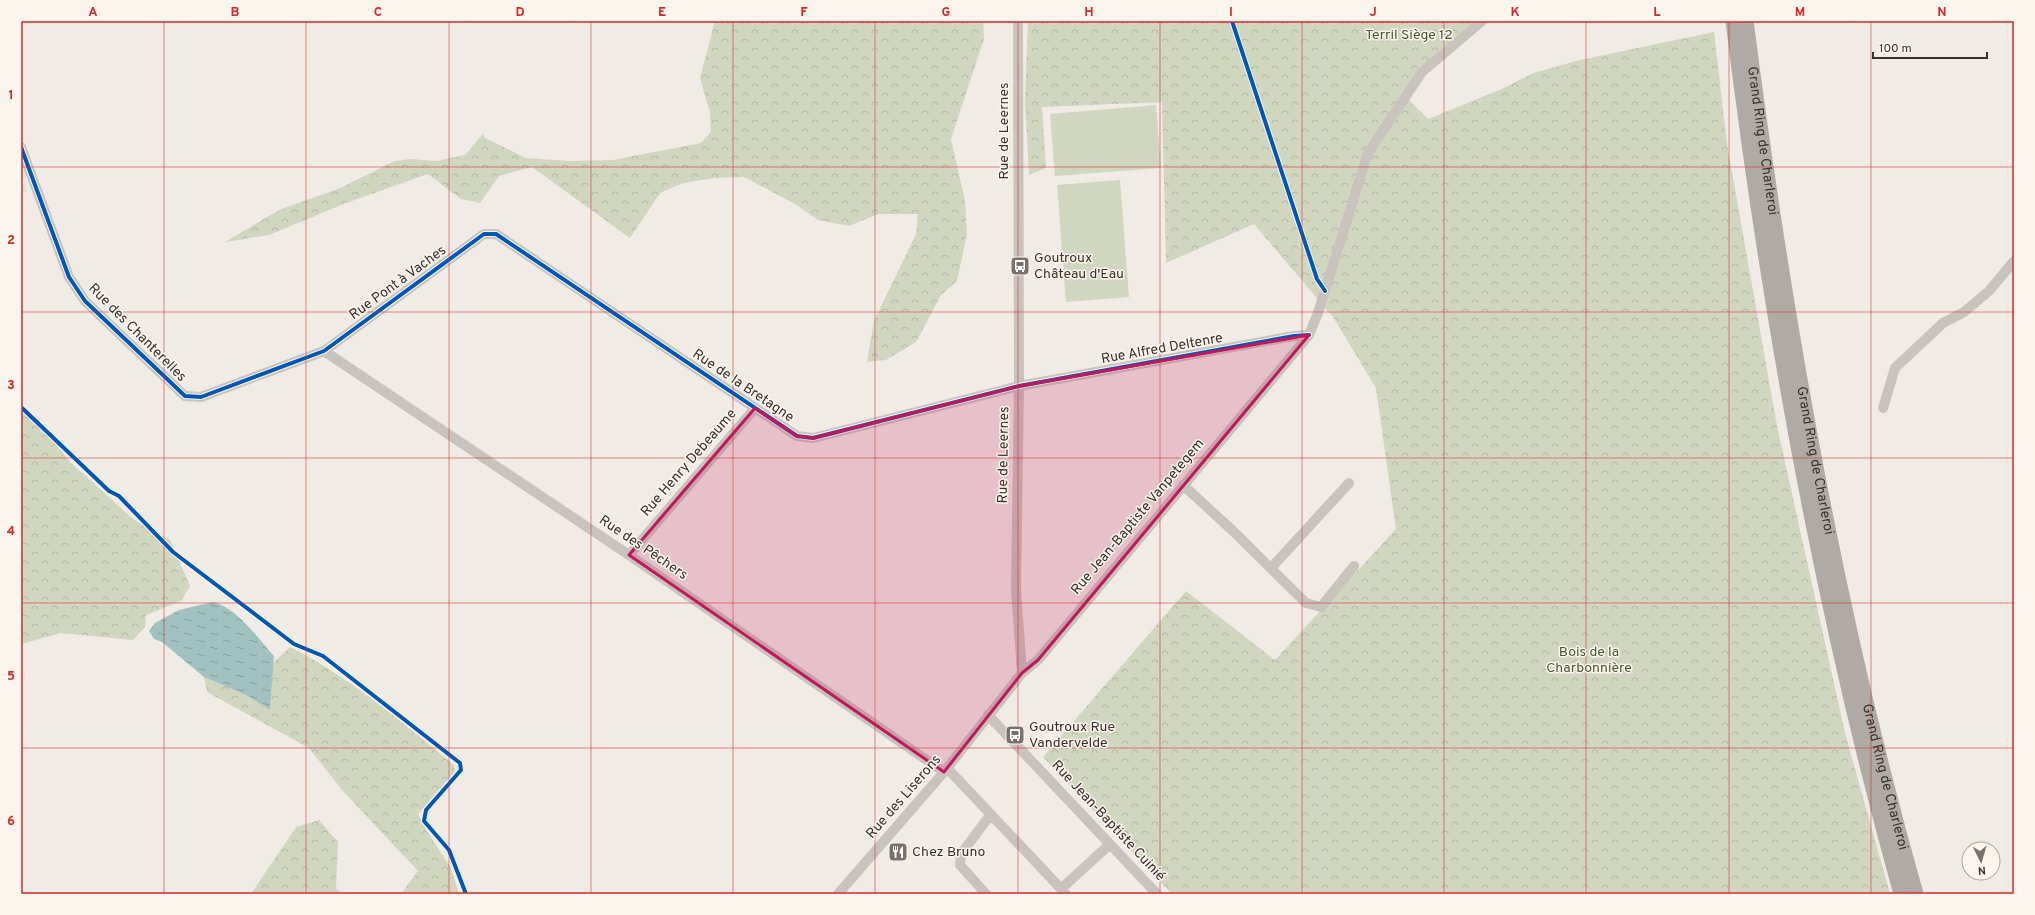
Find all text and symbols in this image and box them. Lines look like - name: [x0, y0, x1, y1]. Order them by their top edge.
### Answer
- text: A: [88, 5, 98, 21]
- text: B: [231, 5, 240, 21]
- text: C: [374, 5, 382, 21]
- text: D: [515, 5, 525, 21]
- text: E: [658, 5, 666, 21]
- text: F: [800, 5, 808, 21]
- text: G: [942, 5, 951, 21]
- text: H: [1084, 5, 1094, 21]
- text: I: [1229, 5, 1233, 21]
- text: J: [1369, 5, 1377, 21]
- text: K: [1510, 5, 1520, 21]
- text: L: [1653, 5, 1661, 21]
- text: M: [1795, 5, 1805, 21]
- text: N: [1937, 5, 1947, 21]
- park label: Terril Siège 12: [1365, 27, 1453, 44]
- scale bar: [1873, 34, 1987, 60]
- text: 100 m: [1879, 41, 1912, 57]
- street label: Grand Ring de Charleroi: [1744, 65, 1782, 217]
- street label: Rue de Leernes: [996, 82, 1013, 180]
- text: 1: [8, 88, 14, 104]
- text: 2: [7, 233, 15, 249]
- street label: Rue Pont à Vaches: [346, 242, 450, 324]
- place label: Goutroux Château d'Eau: [1034, 250, 1124, 283]
- bus stop icon: Goutroux Château d'Eau: [1009, 255, 1031, 277]
- street label: Rue des Chanterelles: [84, 280, 190, 386]
- street label: Rue Alfred Deltenre: [1100, 330, 1224, 368]
- street label: Rue de la Bretagne: [689, 346, 797, 426]
- text: 3: [7, 378, 15, 394]
- street label: Grand Ring de Charleroi: [1793, 385, 1838, 536]
- street label: Rue Henry Debeaume: [638, 406, 740, 520]
- street label: Rue de Leernes: [995, 406, 1013, 504]
- street label: Rue Jean-Baptiste Vanpetegem: [1068, 436, 1208, 598]
- street label: Rue des Pêchers: [595, 512, 691, 584]
- text: 4: [7, 524, 15, 540]
- park label: Bois de la Charbonnière: [1546, 644, 1632, 677]
- text: 5: [7, 669, 15, 685]
- street label: Grand Ring de Charleroi: [1858, 702, 1912, 852]
- place label: Goutroux Rue Vandervelde: [1029, 719, 1115, 752]
- bus stop icon: Goutroux Rue Vandervelde: [1004, 724, 1026, 746]
- street label: Rue des Liserons: [863, 752, 945, 842]
- street label: Rue Jean-Baptiste Cuinié: [1048, 757, 1168, 885]
- text: 6: [7, 814, 15, 830]
- restaurant icon: Chez Bruno: [887, 841, 909, 863]
- north arrow: [1961, 841, 2001, 881]
- place label: Chez Bruno: [912, 844, 985, 861]
- text: N: [1977, 863, 1986, 877]

